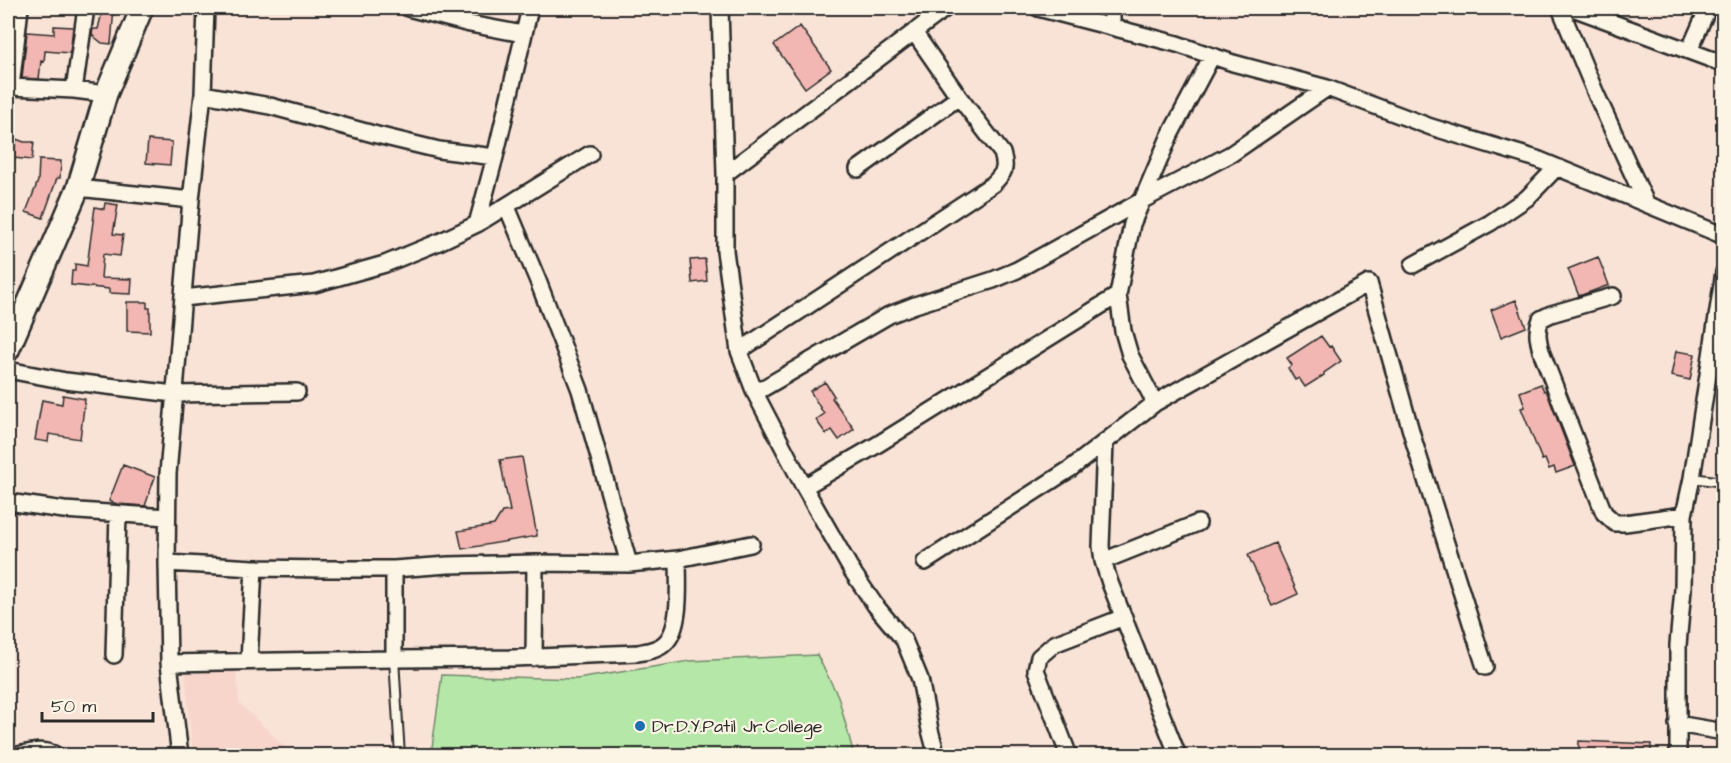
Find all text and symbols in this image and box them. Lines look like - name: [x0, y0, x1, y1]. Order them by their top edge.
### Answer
- scale bar: [42, 685, 153, 723]
- text: 50 m: [51, 694, 96, 719]
- place label: Dr.D.Y.Patil Jr.College: [652, 714, 823, 740]
- marker: Dr.D.Y.Patil Jr.College: [633, 719, 647, 733]

